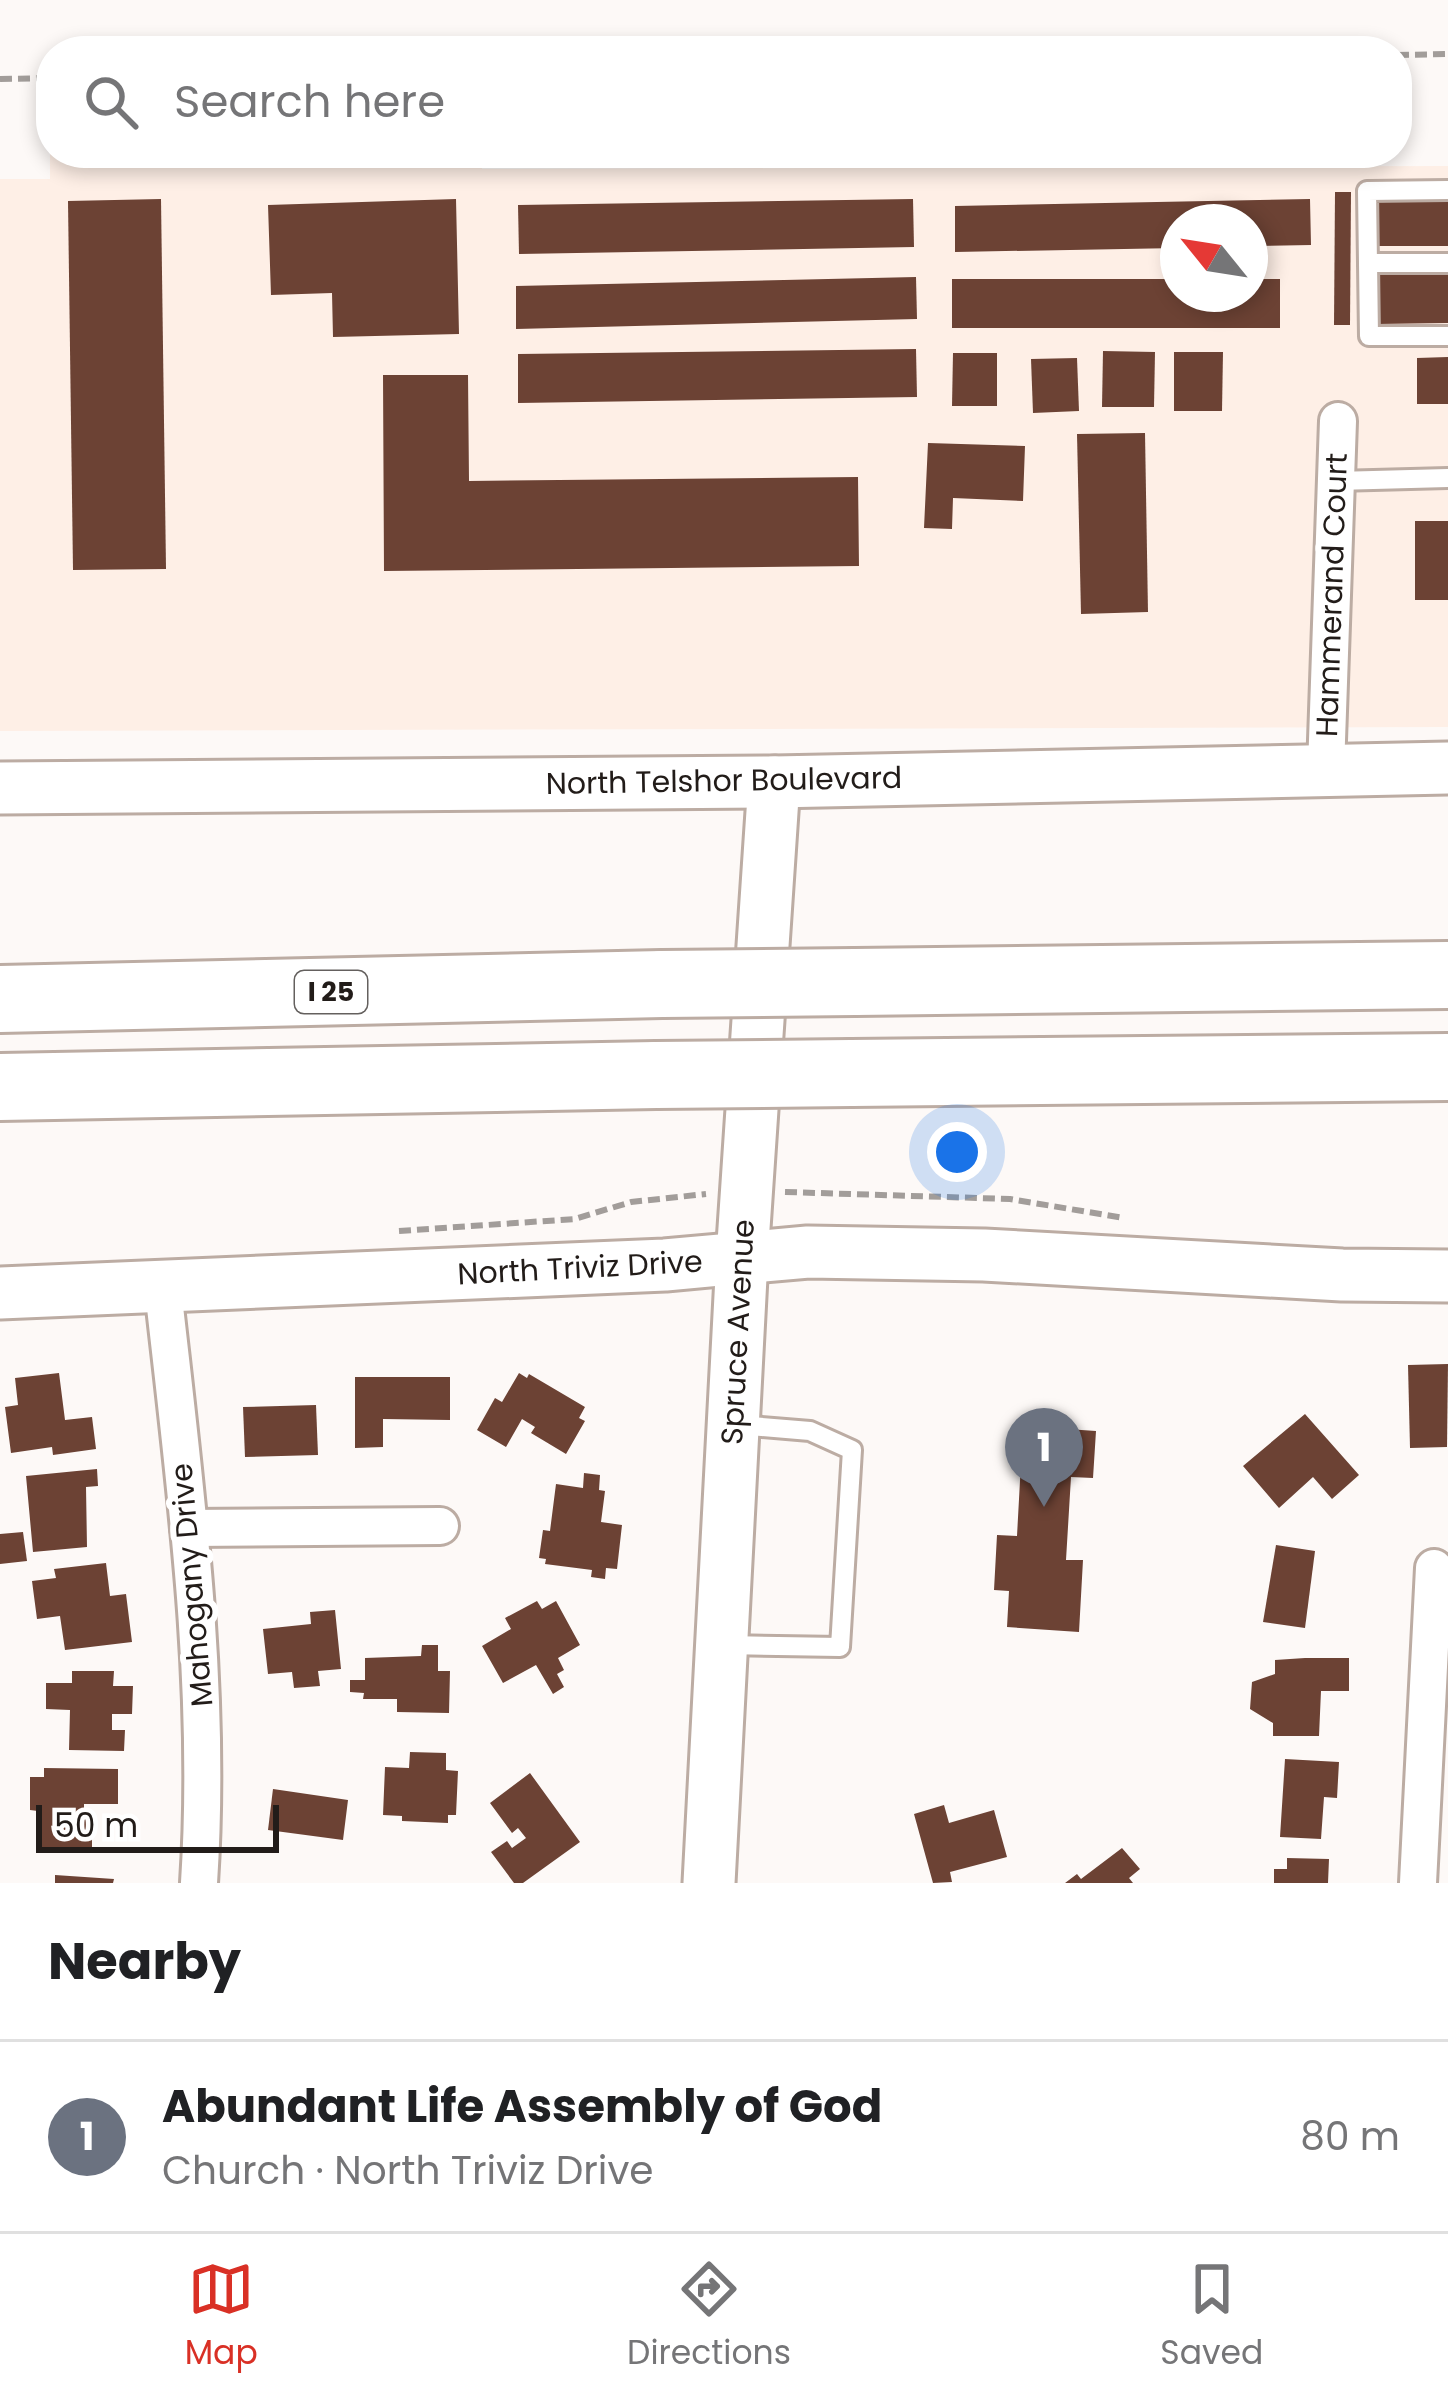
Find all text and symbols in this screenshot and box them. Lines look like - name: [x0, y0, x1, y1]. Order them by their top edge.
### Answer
- search box: [36, 36, 1412, 168]
- icon: search: [78, 69, 144, 135]
- text: Search here: [174, 70, 445, 133]
- north arrow: [1160, 204, 1268, 312]
- street label: Hammerand Court: [1305, 452, 1358, 738]
- street label: North Telshor Boulevard: [545, 756, 903, 805]
- road number: I 25: [295, 971, 367, 1013]
- your location: [927, 1122, 987, 1182]
- street label: Spruce Avenue: [710, 1218, 765, 1446]
- street label: North Triviz Drive: [456, 1240, 704, 1295]
- pin: 1: [1005, 1408, 1083, 1507]
- street label: Mahogany Drive: [159, 1461, 224, 1709]
- scale bar: [36, 1799, 279, 1852]
- text: 50 m: [54, 1802, 138, 1849]
- text: Nearby: [48, 1925, 241, 1997]
- text: Abundant Life Assembly of God: [162, 2075, 882, 2138]
- text: 1: [80, 2109, 94, 2164]
- text: 80 m: [1300, 2109, 1400, 2164]
- text: Church · North Triviz Drive: [162, 2143, 653, 2198]
- tab: Map: [185, 2256, 258, 2378]
- tab: Directions: [627, 2256, 791, 2378]
- tab: Saved: [1160, 2256, 1263, 2378]

